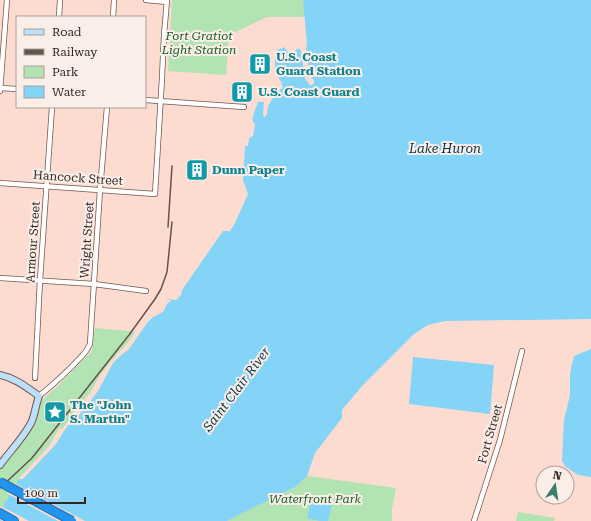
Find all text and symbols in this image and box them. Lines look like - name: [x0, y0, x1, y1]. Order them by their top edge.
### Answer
- legend: [16, 16, 146, 108]
- text: Road: [52, 25, 82, 39]
- park label: Fort Gratiot Light Station: [161, 29, 236, 57]
- text: Railway: [52, 45, 98, 59]
- place label: U.S. Coast Guard Station: [276, 50, 361, 78]
- building icon: U.S. Coast Guard Station: [247, 51, 273, 77]
- text: Park: [52, 65, 79, 79]
- building icon: U.S. Coast Guard: [229, 79, 255, 105]
- text: Water: [52, 85, 86, 99]
- place label: U.S. Coast Guard: [258, 85, 359, 99]
- water label: Lake Huron: [408, 141, 481, 156]
- building icon: Dunn Paper: [184, 157, 210, 183]
- place label: Dunn Paper: [212, 163, 285, 177]
- street label: Hancock Street: [33, 168, 124, 188]
- street label: Armour Street: [23, 200, 43, 283]
- street label: Wright Street: [77, 201, 97, 279]
- water label: Saint Clair River: [199, 344, 273, 435]
- place label: The "John S. Martin": [70, 398, 132, 426]
- place icon: The "John S. Martin": [42, 399, 68, 425]
- street label: Fort Street: [475, 402, 505, 465]
- north arrow: [535, 465, 575, 505]
- text: N: [552, 468, 563, 483]
- scale bar: [18, 479, 85, 505]
- text: 100 m: [24, 486, 58, 500]
- park label: Waterfront Park: [269, 492, 361, 506]

